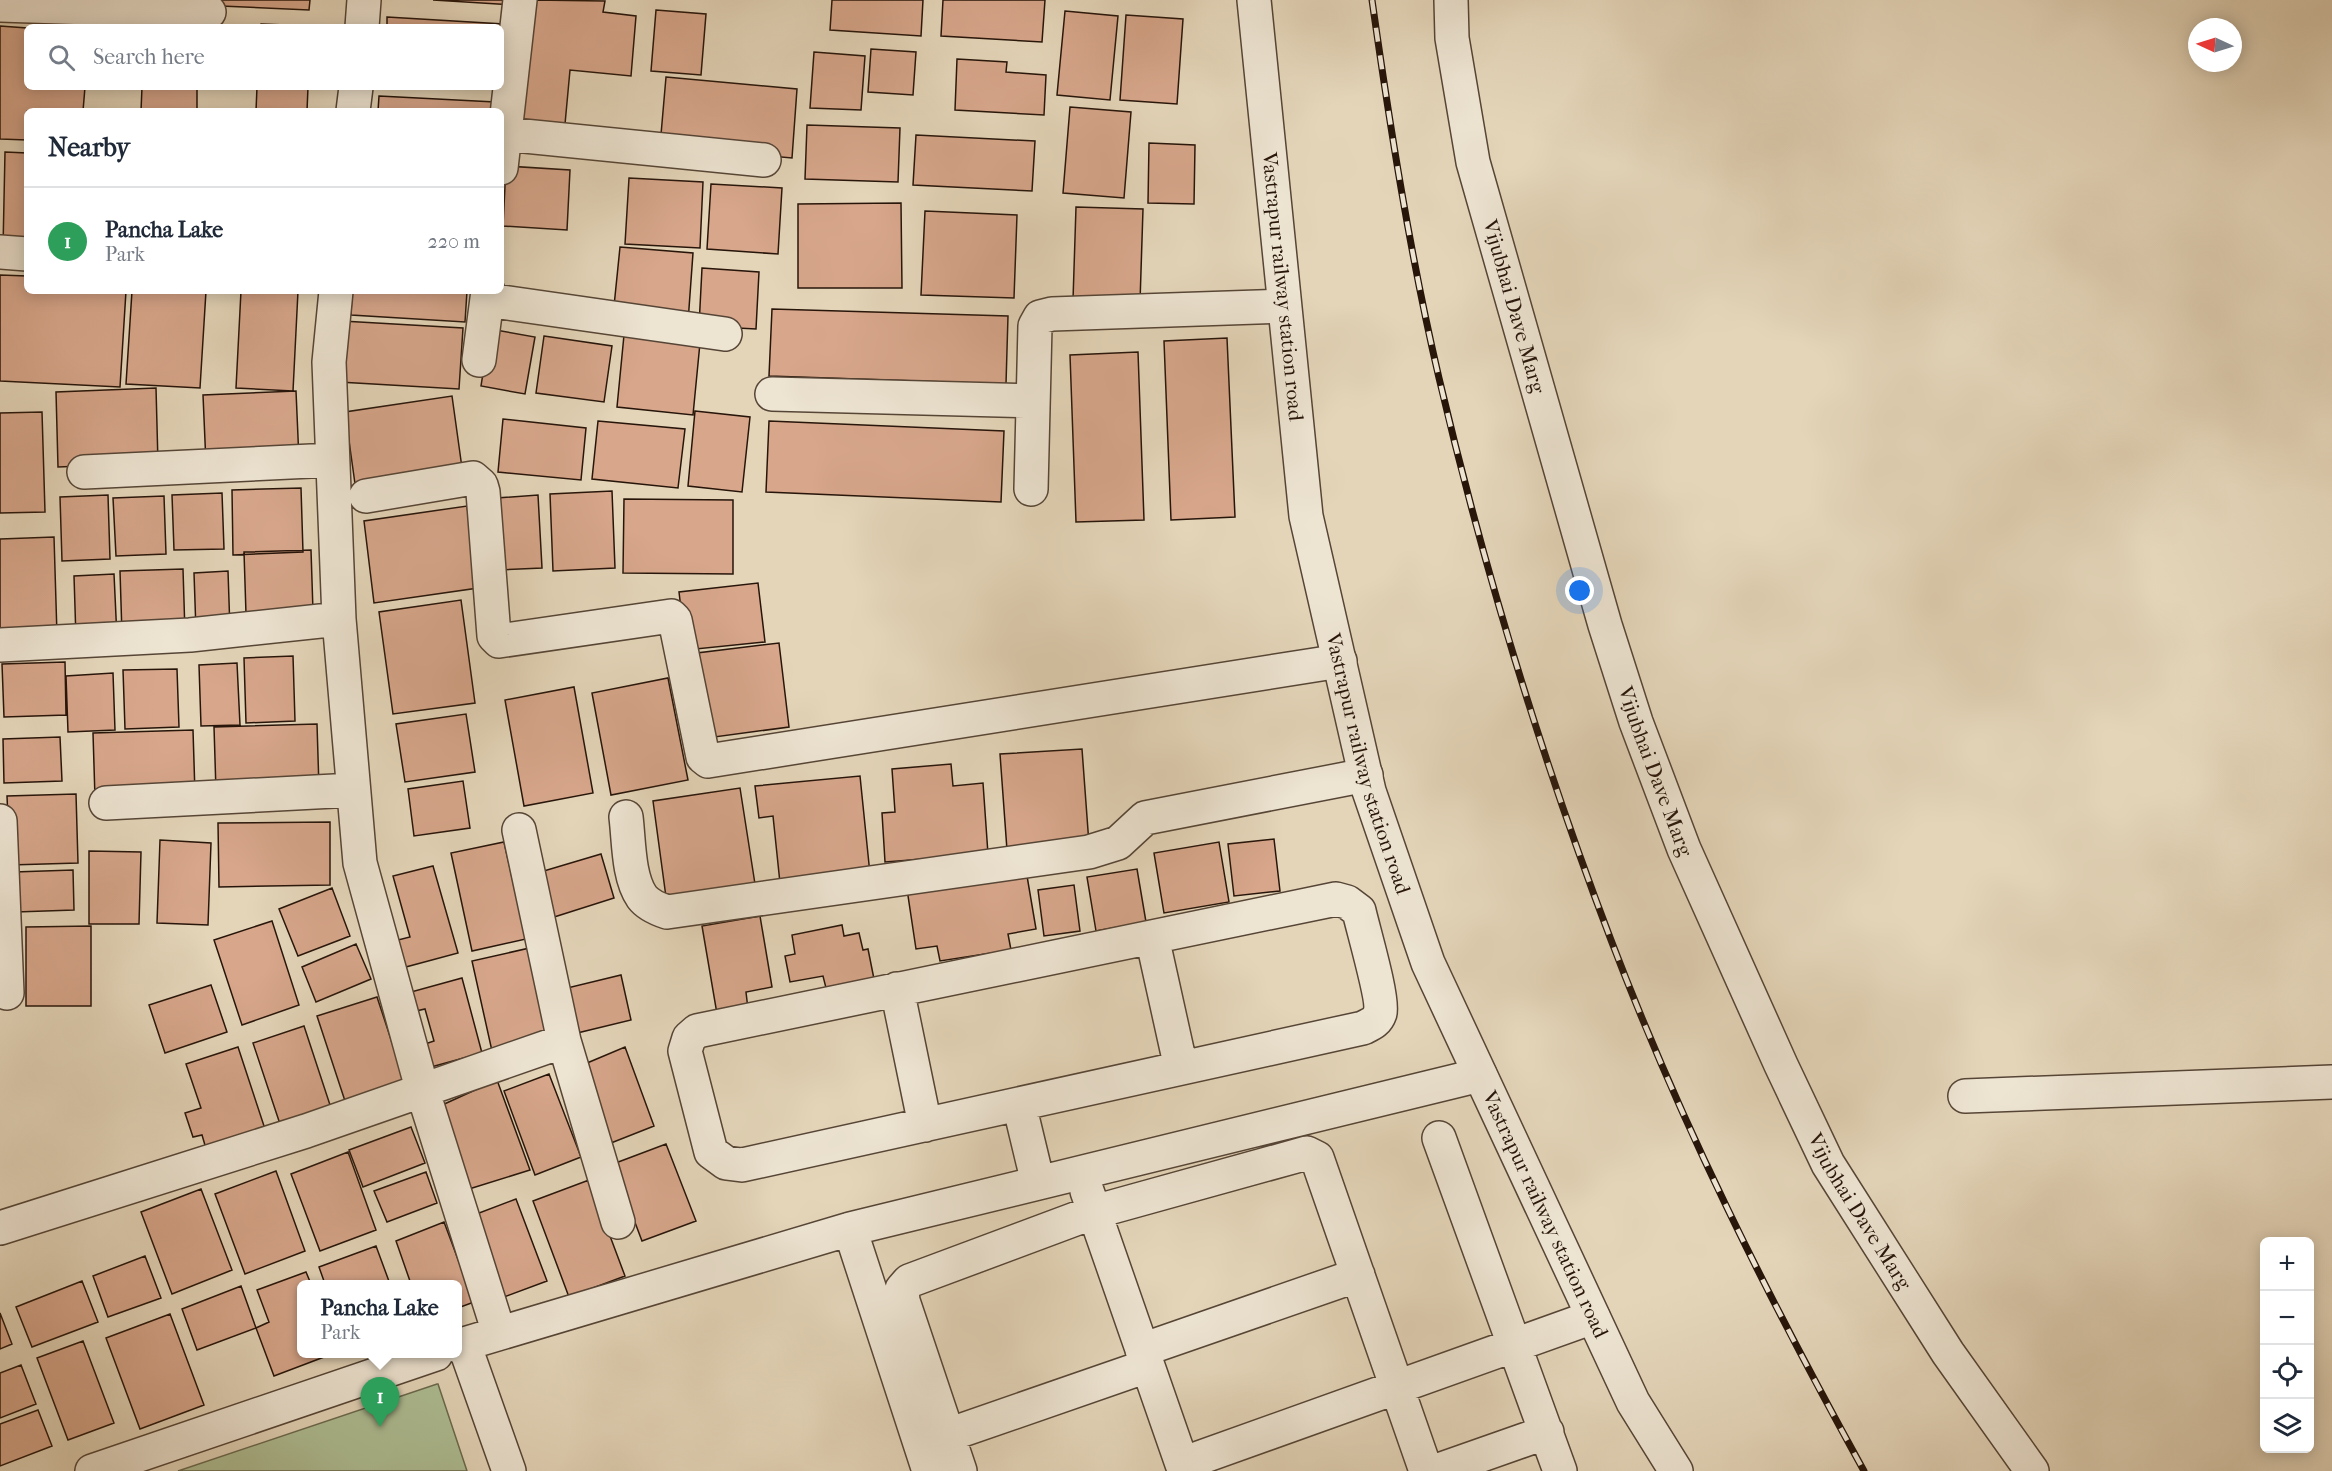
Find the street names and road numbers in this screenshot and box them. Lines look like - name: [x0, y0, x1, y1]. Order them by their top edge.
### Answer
- street label: Vastrapur railway station road: [1257, 150, 1308, 423]
- street label: Vijubhai Dave Marg: [1478, 216, 1551, 397]
- street label: Vastrapur railway station road: [1321, 630, 1416, 898]
- street label: Vijubhai Dave Marg: [1613, 682, 1698, 861]
- street label: Vastrapur railway station road: [1477, 1086, 1614, 1342]
- street label: Vijubhai Dave Marg: [1803, 1128, 1917, 1295]

